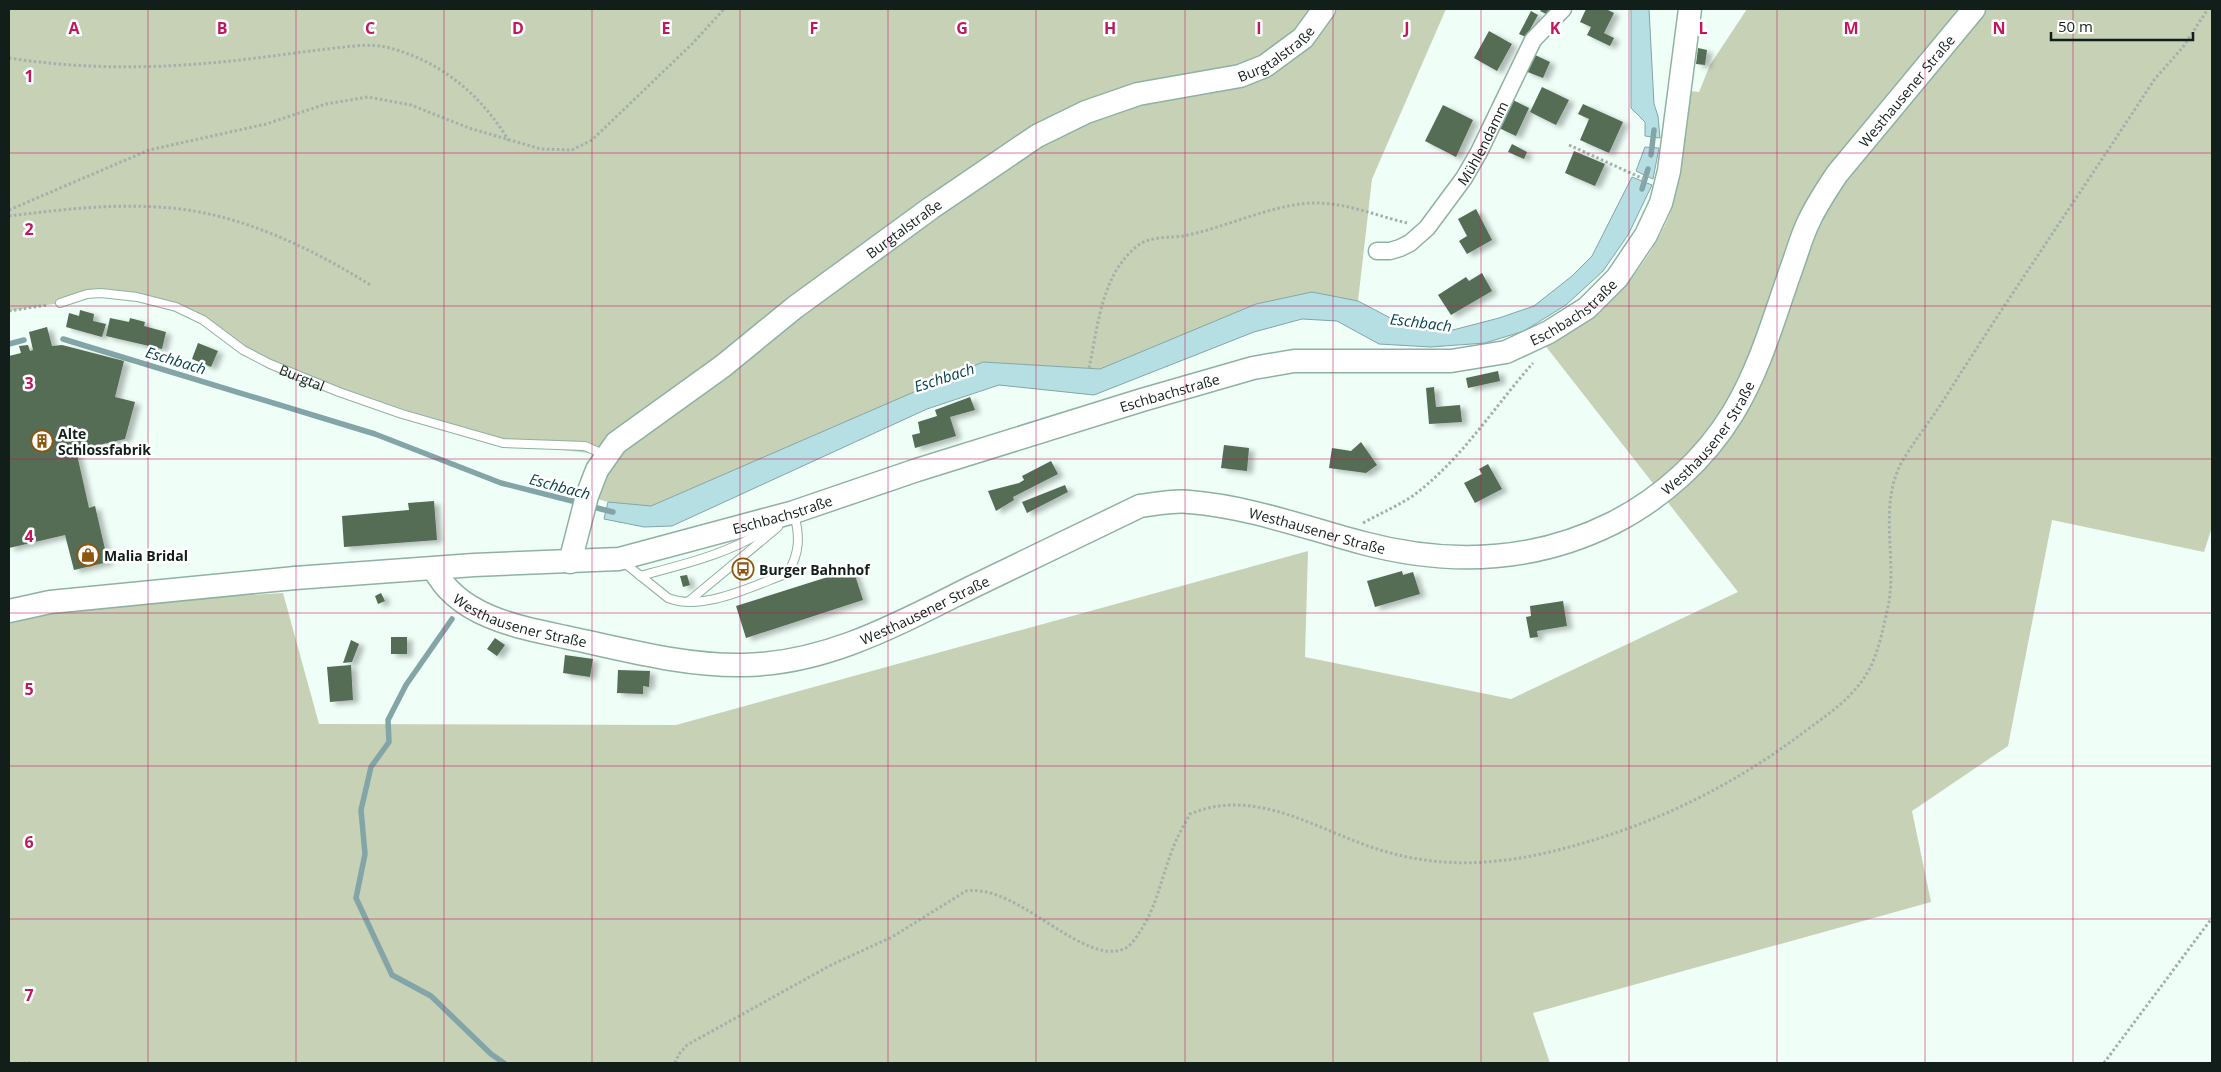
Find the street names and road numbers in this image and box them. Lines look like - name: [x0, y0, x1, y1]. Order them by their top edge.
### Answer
- street label: Burgtalstraße: [1235, 22, 1318, 86]
- street label: Westhausener Straße: [1854, 30, 1959, 151]
- street label: Mühlendamm: [1452, 98, 1512, 189]
- street label: Burgtalstraße: [862, 194, 945, 262]
- street label: Eschbachstraße: [1526, 274, 1621, 349]
- street label: Burgtal: [277, 359, 328, 395]
- street label: Eschbachstraße: [1117, 369, 1222, 416]
- street label: Westhausener Straße: [1657, 378, 1758, 498]
- street label: Eschbachstraße: [730, 490, 835, 538]
- street label: Westhausener Straße: [1247, 502, 1387, 558]
- street label: Westhausener Straße: [857, 571, 992, 648]
- street label: Westhausener Straße: [450, 589, 589, 651]

